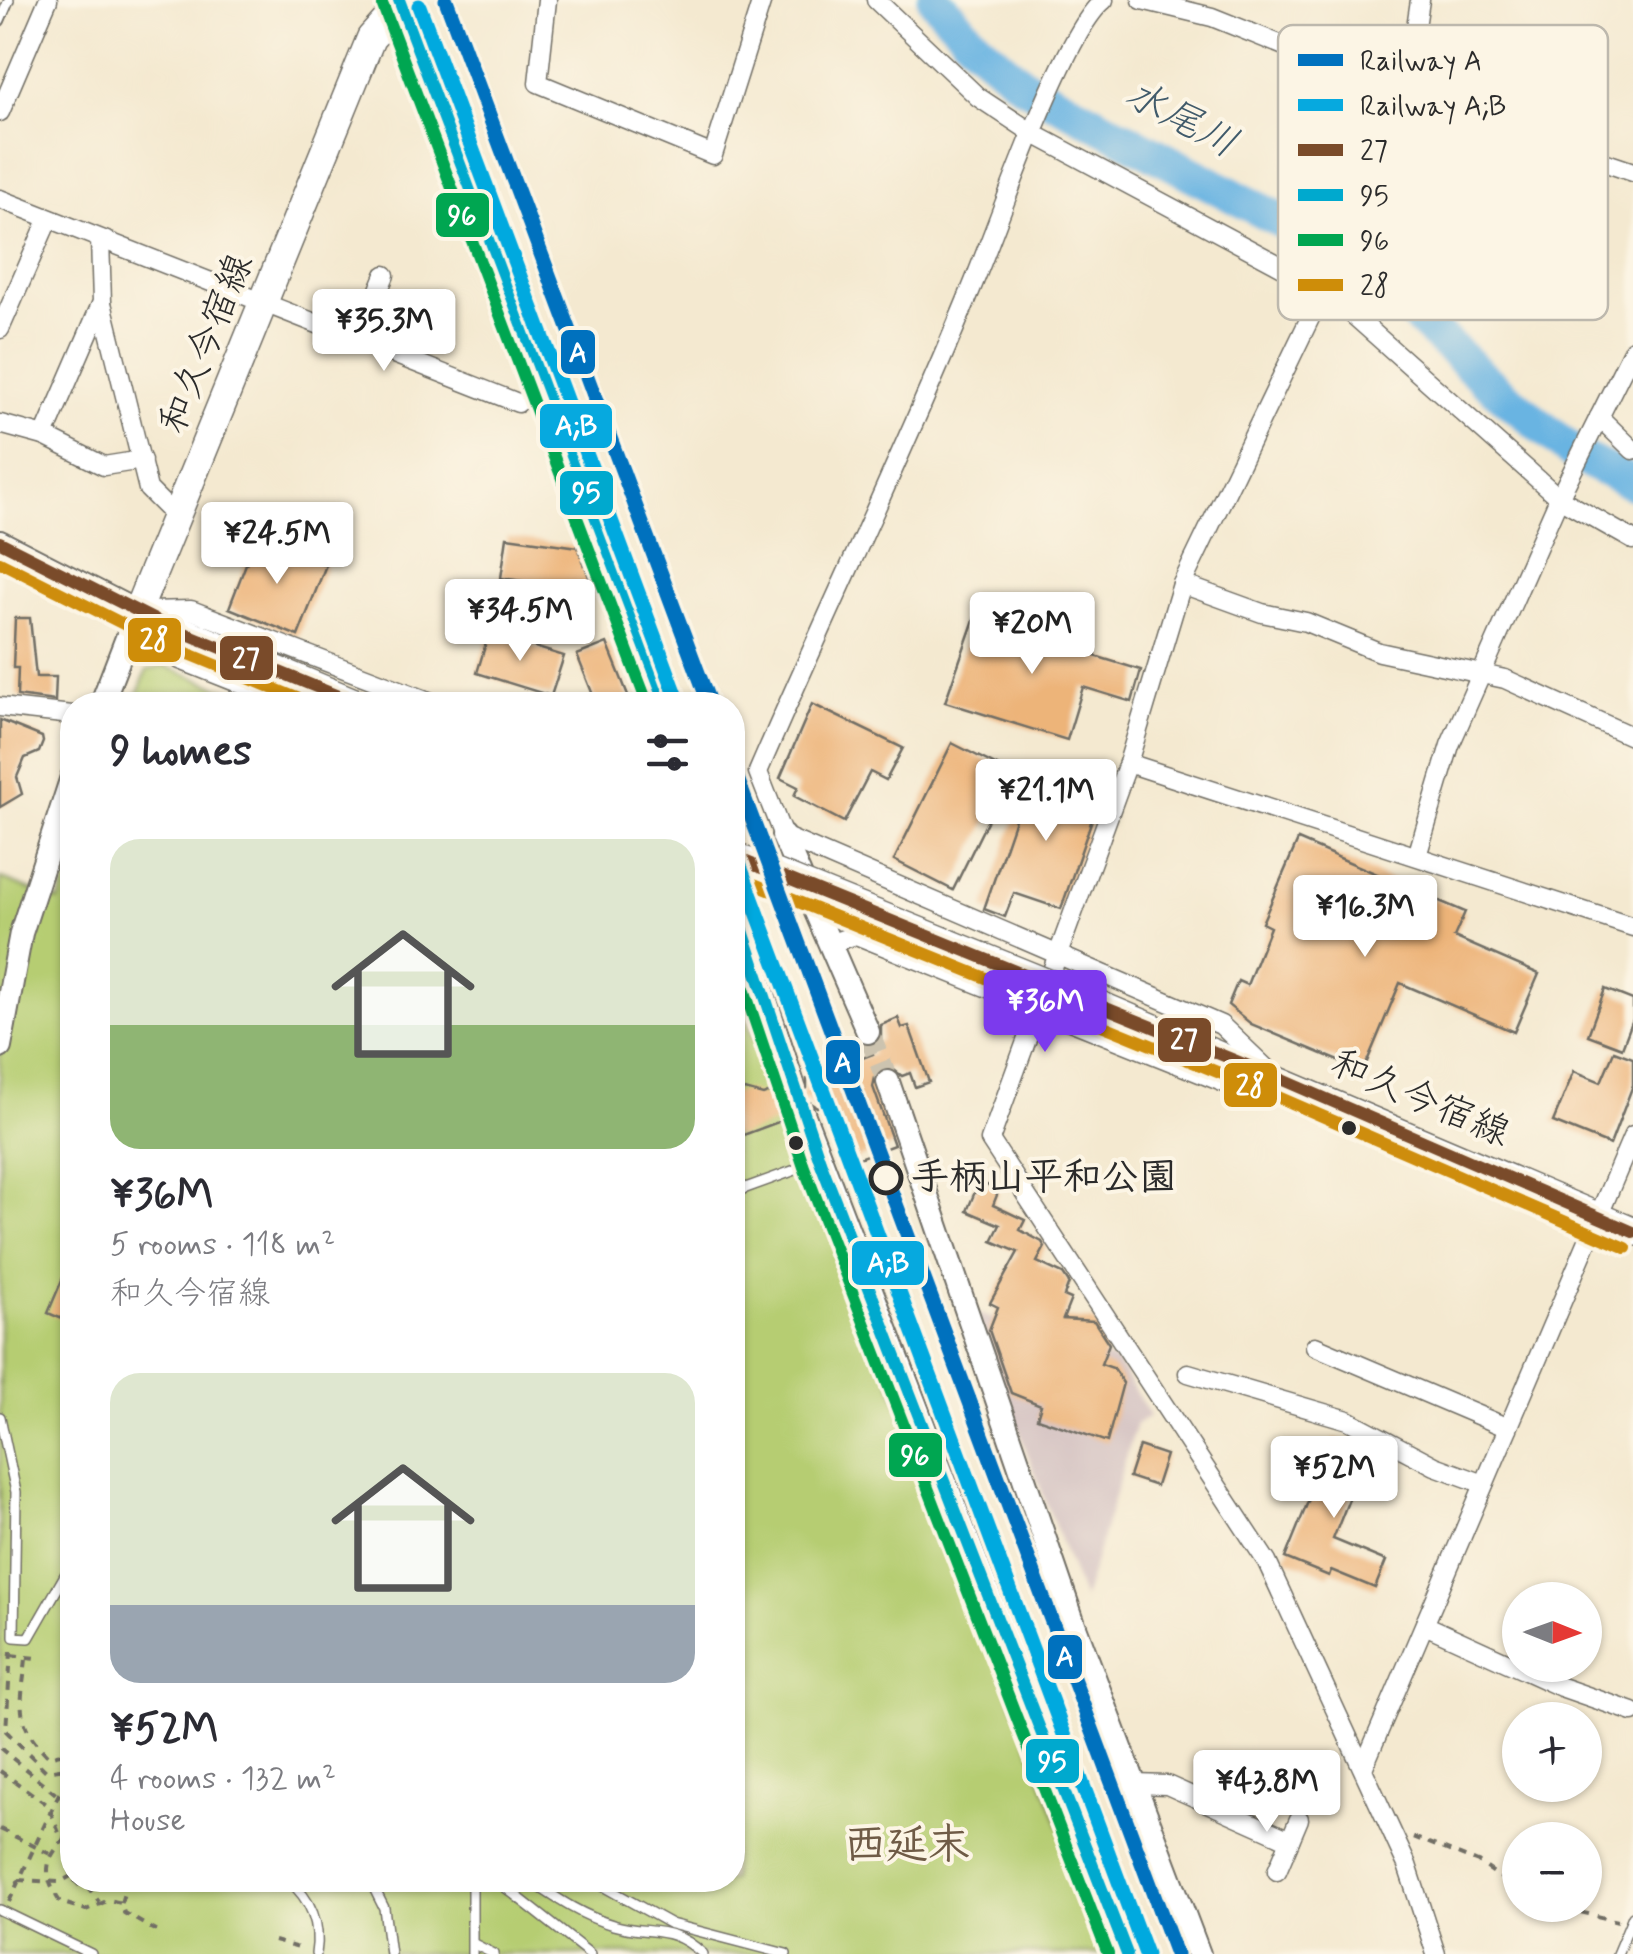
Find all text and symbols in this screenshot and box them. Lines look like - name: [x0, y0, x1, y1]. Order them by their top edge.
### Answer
- legend: [1278, 25, 1608, 320]
- text: Railway A: [1360, 44, 1482, 81]
- water label: 水尾川: [1116, 69, 1246, 171]
- text: Railway A;B: [1360, 89, 1506, 126]
- text: 27: [1360, 134, 1388, 171]
- text: 95: [1360, 179, 1389, 216]
- line badge: 96: [434, 191, 491, 239]
- text: 96: [447, 199, 477, 236]
- text: 96: [1360, 224, 1389, 261]
- street label: 和久今宿線: [149, 247, 265, 441]
- text: 28: [1360, 269, 1389, 306]
- pin: ¥35.3M: [303, 289, 465, 374]
- text: ¥35.3M: [334, 300, 434, 342]
- line badge: A: [559, 328, 597, 376]
- text: A: [569, 336, 587, 373]
- line badge: A;B: [538, 402, 614, 450]
- text: A;B: [555, 409, 598, 446]
- line badge: 95: [558, 469, 615, 517]
- text: 95: [572, 476, 600, 513]
- pin: ¥24.5M: [196, 502, 358, 587]
- text: ¥24.5M: [223, 513, 331, 555]
- pin: ¥34.5M: [439, 579, 601, 664]
- text: ¥34.5M: [467, 590, 573, 632]
- pin: ¥20M: [973, 592, 1091, 677]
- text: ¥20M: [992, 603, 1072, 645]
- line badge: 28: [126, 616, 183, 664]
- text: 28: [139, 623, 169, 660]
- line badge: 27: [218, 634, 275, 682]
- text: 27: [232, 642, 260, 679]
- text: 9 homes: [110, 725, 252, 780]
- icon: filters: [640, 725, 695, 780]
- pin: ¥21.1M: [965, 759, 1127, 844]
- text: ¥21.1M: [998, 770, 1094, 812]
- pin: ¥16.3M: [1284, 875, 1446, 960]
- text: ¥16.3M: [1315, 886, 1415, 928]
- icon: home: [313, 904, 493, 1084]
- pin: ¥36M: [986, 970, 1104, 1055]
- text: ¥36M: [1006, 981, 1084, 1023]
- line badge: 27: [1156, 1016, 1213, 1064]
- text: 27: [1170, 1023, 1198, 1060]
- line badge: A: [824, 1038, 862, 1086]
- street label: 和久今宿線: [1323, 1039, 1517, 1159]
- text: A: [834, 1046, 852, 1083]
- line badge: 28: [1222, 1061, 1279, 1109]
- text: 28: [1235, 1069, 1265, 1106]
- unlabelled marker: [1339, 1118, 1359, 1138]
- unlabelled marker: [786, 1133, 806, 1153]
- place label: 手柄山平和公園: [911, 1154, 1177, 1203]
- marker: 手柄山平和公園: [870, 1162, 902, 1194]
- text: ¥36M: [110, 1169, 213, 1224]
- text: 5 rooms · 118 m²: [110, 1224, 335, 1266]
- line badge: A;B: [850, 1239, 926, 1287]
- text: A;B: [867, 1246, 910, 1283]
- text: 和久今宿線: [110, 1273, 270, 1315]
- line badge: 96: [887, 1431, 944, 1479]
- pin: ¥52M: [1275, 1436, 1393, 1521]
- icon: home: [313, 1438, 493, 1618]
- text: 96: [900, 1439, 930, 1476]
- text: ¥52M: [1293, 1447, 1375, 1489]
- north arrow: [1502, 1582, 1602, 1682]
- map controls: [1502, 1582, 1602, 1922]
- line badge: A: [1046, 1633, 1084, 1681]
- text: A: [1056, 1640, 1074, 1677]
- button: +: [1502, 1702, 1602, 1802]
- text: ¥52M: [110, 1703, 218, 1758]
- line badge: 95: [1024, 1737, 1081, 1785]
- text: 95: [1038, 1745, 1066, 1782]
- pin: ¥43.8M: [1186, 1750, 1348, 1835]
- text: 4 rooms · 132 m²: [110, 1758, 336, 1800]
- text: ¥43.8M: [1215, 1761, 1319, 1803]
- text: House: [110, 1800, 186, 1842]
- district label: 西延末: [844, 1819, 970, 1874]
- button: −: [1502, 1822, 1602, 1922]

